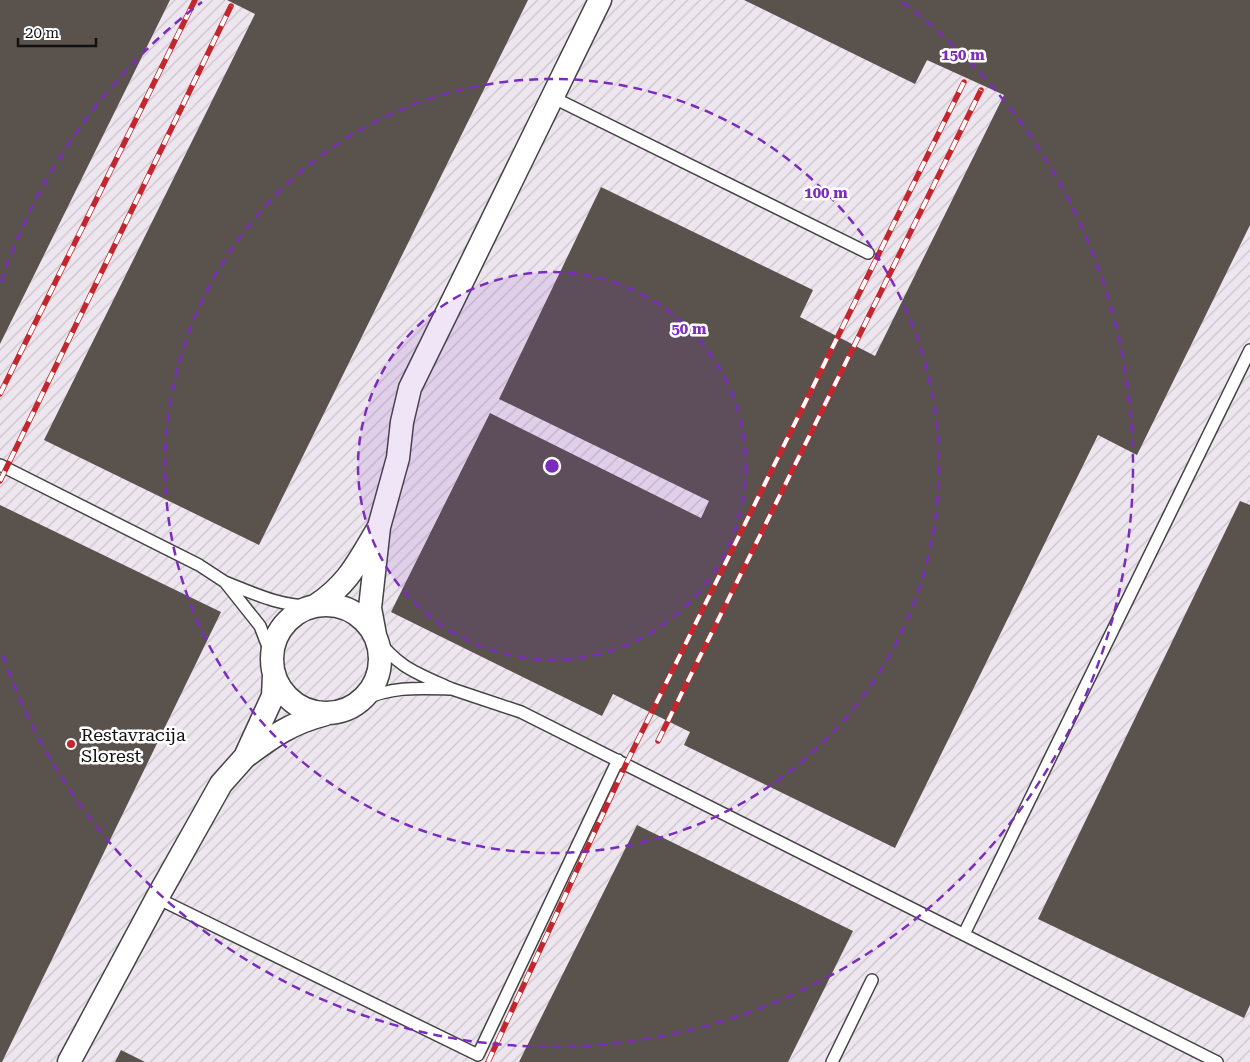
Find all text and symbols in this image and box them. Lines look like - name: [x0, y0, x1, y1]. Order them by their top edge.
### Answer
- scale bar: [18, 15, 95, 47]
- text: 20 m: [25, 24, 60, 42]
- text: 150 m: [941, 46, 985, 64]
- text: 100 m: [804, 184, 848, 202]
- text: 50 m: [671, 320, 707, 338]
- centre of rings: [543, 457, 561, 475]
- place label: Restavracija Slorest: [81, 724, 186, 766]
- marker: Restavracija Slorest: [65, 738, 77, 750]

